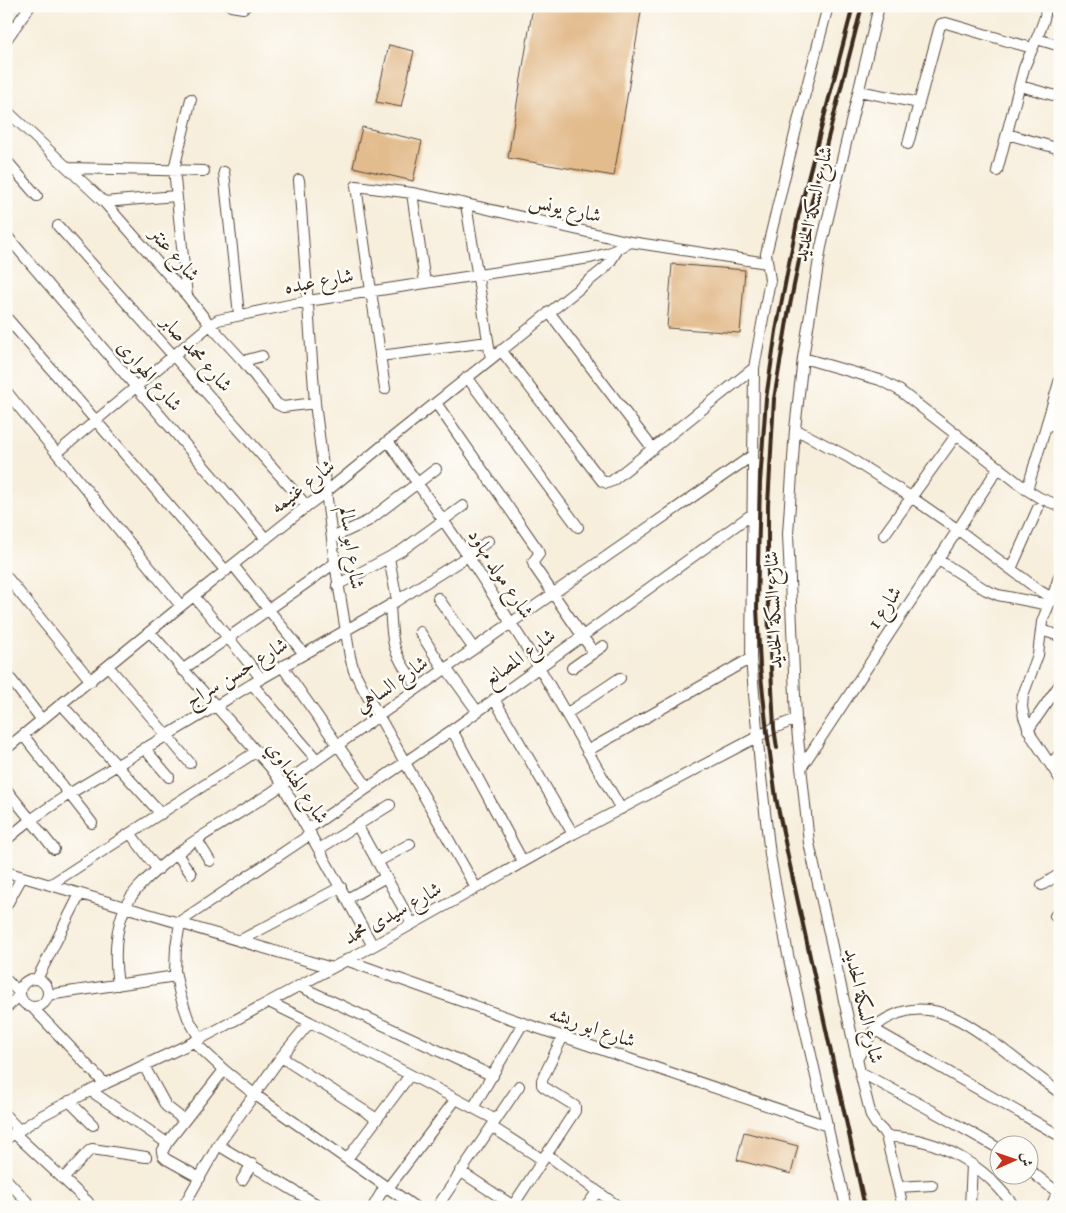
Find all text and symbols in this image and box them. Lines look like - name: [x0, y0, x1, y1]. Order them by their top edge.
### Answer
- street label: شارع السكة الحديد: [789, 144, 843, 265]
- street label: شارع يونس: [526, 189, 604, 233]
- street label: شارع عنتر: [139, 221, 205, 290]
- street label: شارع عبده: [282, 264, 356, 304]
- street label: شارع محمد صابر: [150, 309, 237, 400]
- street label: شارع الهوارى: [108, 335, 187, 420]
- street label: شارع غنيمه: [266, 454, 343, 523]
- street label: شارع ابو سالم: [329, 505, 369, 591]
- street label: شارع مولد مهاود: [458, 524, 538, 626]
- street label: شارع السكة الحديد: [759, 551, 793, 669]
- street label: شارع 1: [862, 582, 911, 636]
- street label: شارع المصانع: [479, 623, 563, 696]
- street label: شارع حسن سراج: [181, 633, 295, 717]
- street label: شارع الساهي: [351, 651, 436, 722]
- street label: شارع الهنداوي: [257, 737, 334, 831]
- street label: شارع سيدى محمد: [340, 877, 448, 955]
- street label: شارع السكة الحديد: [834, 946, 888, 1067]
- street label: شارع ابو ريشه: [544, 1002, 639, 1058]
- north arrow: [988, 1136, 1038, 1186]
- text: ش: [1017, 1152, 1035, 1167]

